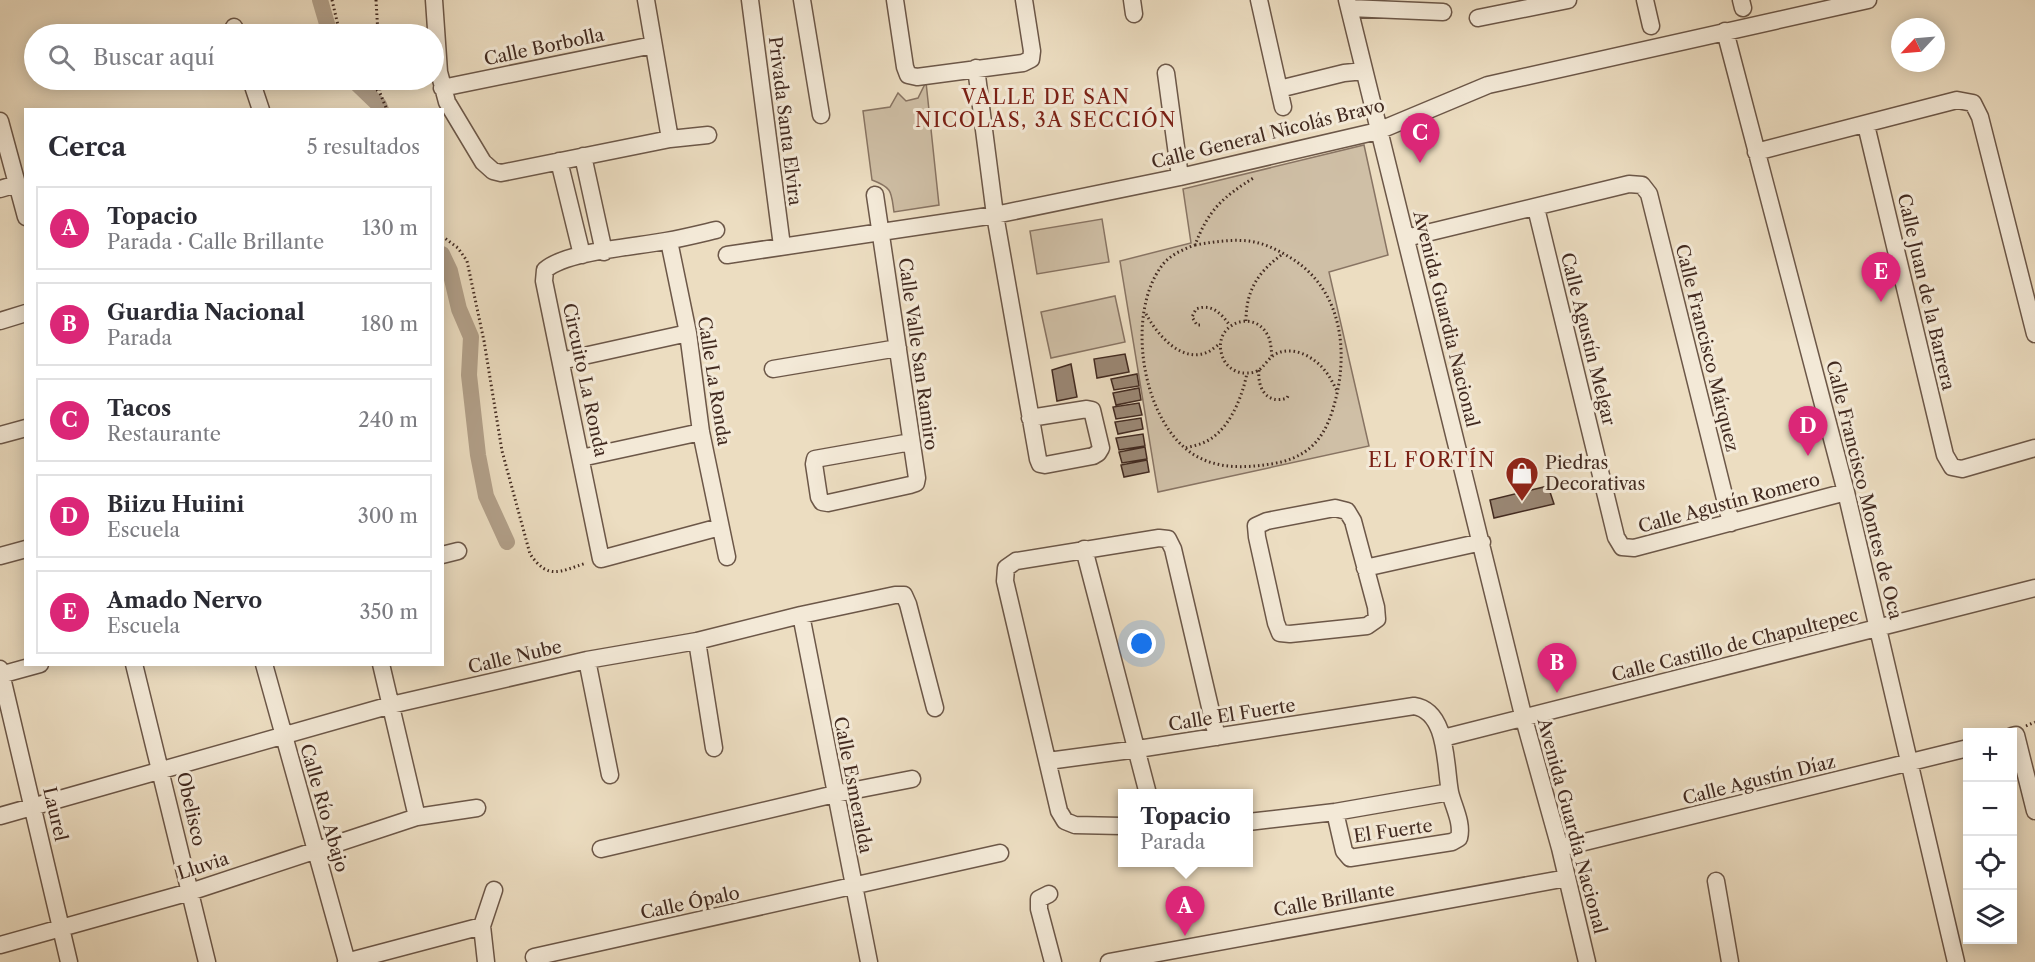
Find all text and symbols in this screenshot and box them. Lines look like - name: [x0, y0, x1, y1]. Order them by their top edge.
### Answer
- north arrow: [1891, 18, 1945, 72]
- street label: Calle Borbolla: [482, 23, 607, 70]
- search box: [24, 24, 444, 90]
- street label: Privada Santa Elvira: [764, 35, 806, 207]
- icon: search: [45, 41, 78, 74]
- text: Buscar aquí: [93, 44, 215, 71]
- district label: VALLE DE SAN NICOLAS, 3A SECCIÓN: [915, 85, 1177, 132]
- street label: Calle General Nicolás Bravo: [1149, 94, 1387, 174]
- pin: C: [1400, 114, 1440, 163]
- text: Cerca: [48, 131, 126, 163]
- text: 5 resultados: [307, 135, 420, 159]
- street label: Calle Juan de la Barrera: [1893, 192, 1959, 393]
- text: Topacio: [107, 203, 197, 230]
- street label: Avenida Guardia Nacional: [1408, 208, 1484, 429]
- text: A: [62, 216, 77, 240]
- text: 130 m: [362, 216, 418, 240]
- text: Parada · Calle Brillante: [107, 230, 324, 254]
- street label: Calle Francisco Márquez: [1671, 242, 1743, 454]
- street label: Calle Agustín Melgar: [1556, 250, 1620, 428]
- pin: E: [1862, 252, 1900, 302]
- street label: Calle Valle San Ramiro: [894, 256, 942, 452]
- text: Guardia Nacional: [107, 299, 305, 326]
- street label: Circuito La Ronda: [558, 301, 612, 459]
- text: B: [62, 312, 77, 336]
- text: 180 m: [361, 312, 418, 336]
- street label: Calle La Ronda: [693, 315, 735, 448]
- text: Parada: [107, 326, 172, 350]
- street label: Calle Francisco Montes de Oca: [1821, 358, 1907, 622]
- text: Tacos: [107, 395, 171, 422]
- pin: D: [1788, 406, 1828, 456]
- text: C: [61, 408, 78, 432]
- text: 240 m: [358, 408, 418, 432]
- text: Restaurante: [107, 422, 221, 446]
- district label: EL FORTÍN: [1368, 447, 1496, 472]
- place label: Piedras Decorativas: [1545, 452, 1645, 495]
- shop icon: Piedras Decorativas: [1504, 455, 1540, 502]
- street label: Calle Agustín Romero: [1636, 468, 1822, 538]
- text: Biizu Huiini: [107, 491, 244, 518]
- text: D: [61, 504, 78, 528]
- text: 300 m: [358, 504, 418, 528]
- text: Escuela: [107, 518, 180, 542]
- text: Amado Nervo: [107, 587, 262, 614]
- text: E: [62, 600, 77, 624]
- text: 350 m: [360, 600, 418, 624]
- street label: Calle Castillo de Chapultepec: [1609, 604, 1861, 686]
- text: Escuela: [107, 614, 180, 638]
- your location: [1127, 629, 1156, 658]
- street label: Calle Nube: [466, 636, 564, 678]
- pin: B: [1538, 644, 1576, 693]
- street label: Calle El Fuerte: [1167, 694, 1297, 736]
- street label: Calle Esmeralda: [829, 715, 877, 856]
- street label: Avenida Guardia Nacional: [1532, 715, 1611, 936]
- map controls: [1963, 728, 2017, 944]
- button: +: [1963, 728, 2017, 782]
- street label: Calle Río Abajo: [295, 741, 353, 875]
- street label: Calle Agustín Díaz: [1680, 750, 1838, 810]
- street label: Obelisco: [172, 770, 210, 848]
- button: −: [1963, 782, 2017, 836]
- street label: Laurel: [38, 785, 72, 843]
- popup: [1118, 789, 1253, 867]
- text: Topacio: [1140, 803, 1231, 830]
- street label: El Fuerte: [1352, 815, 1434, 847]
- text: Parada: [1140, 830, 1205, 854]
- button: locate: [1963, 836, 2017, 890]
- street label: Lluvia: [175, 847, 232, 885]
- street label: Calle Brillante: [1272, 879, 1396, 921]
- street label: Calle Ópalo: [638, 881, 742, 924]
- pin: A: [1166, 886, 1204, 936]
- button: layers: [1963, 890, 2017, 944]

